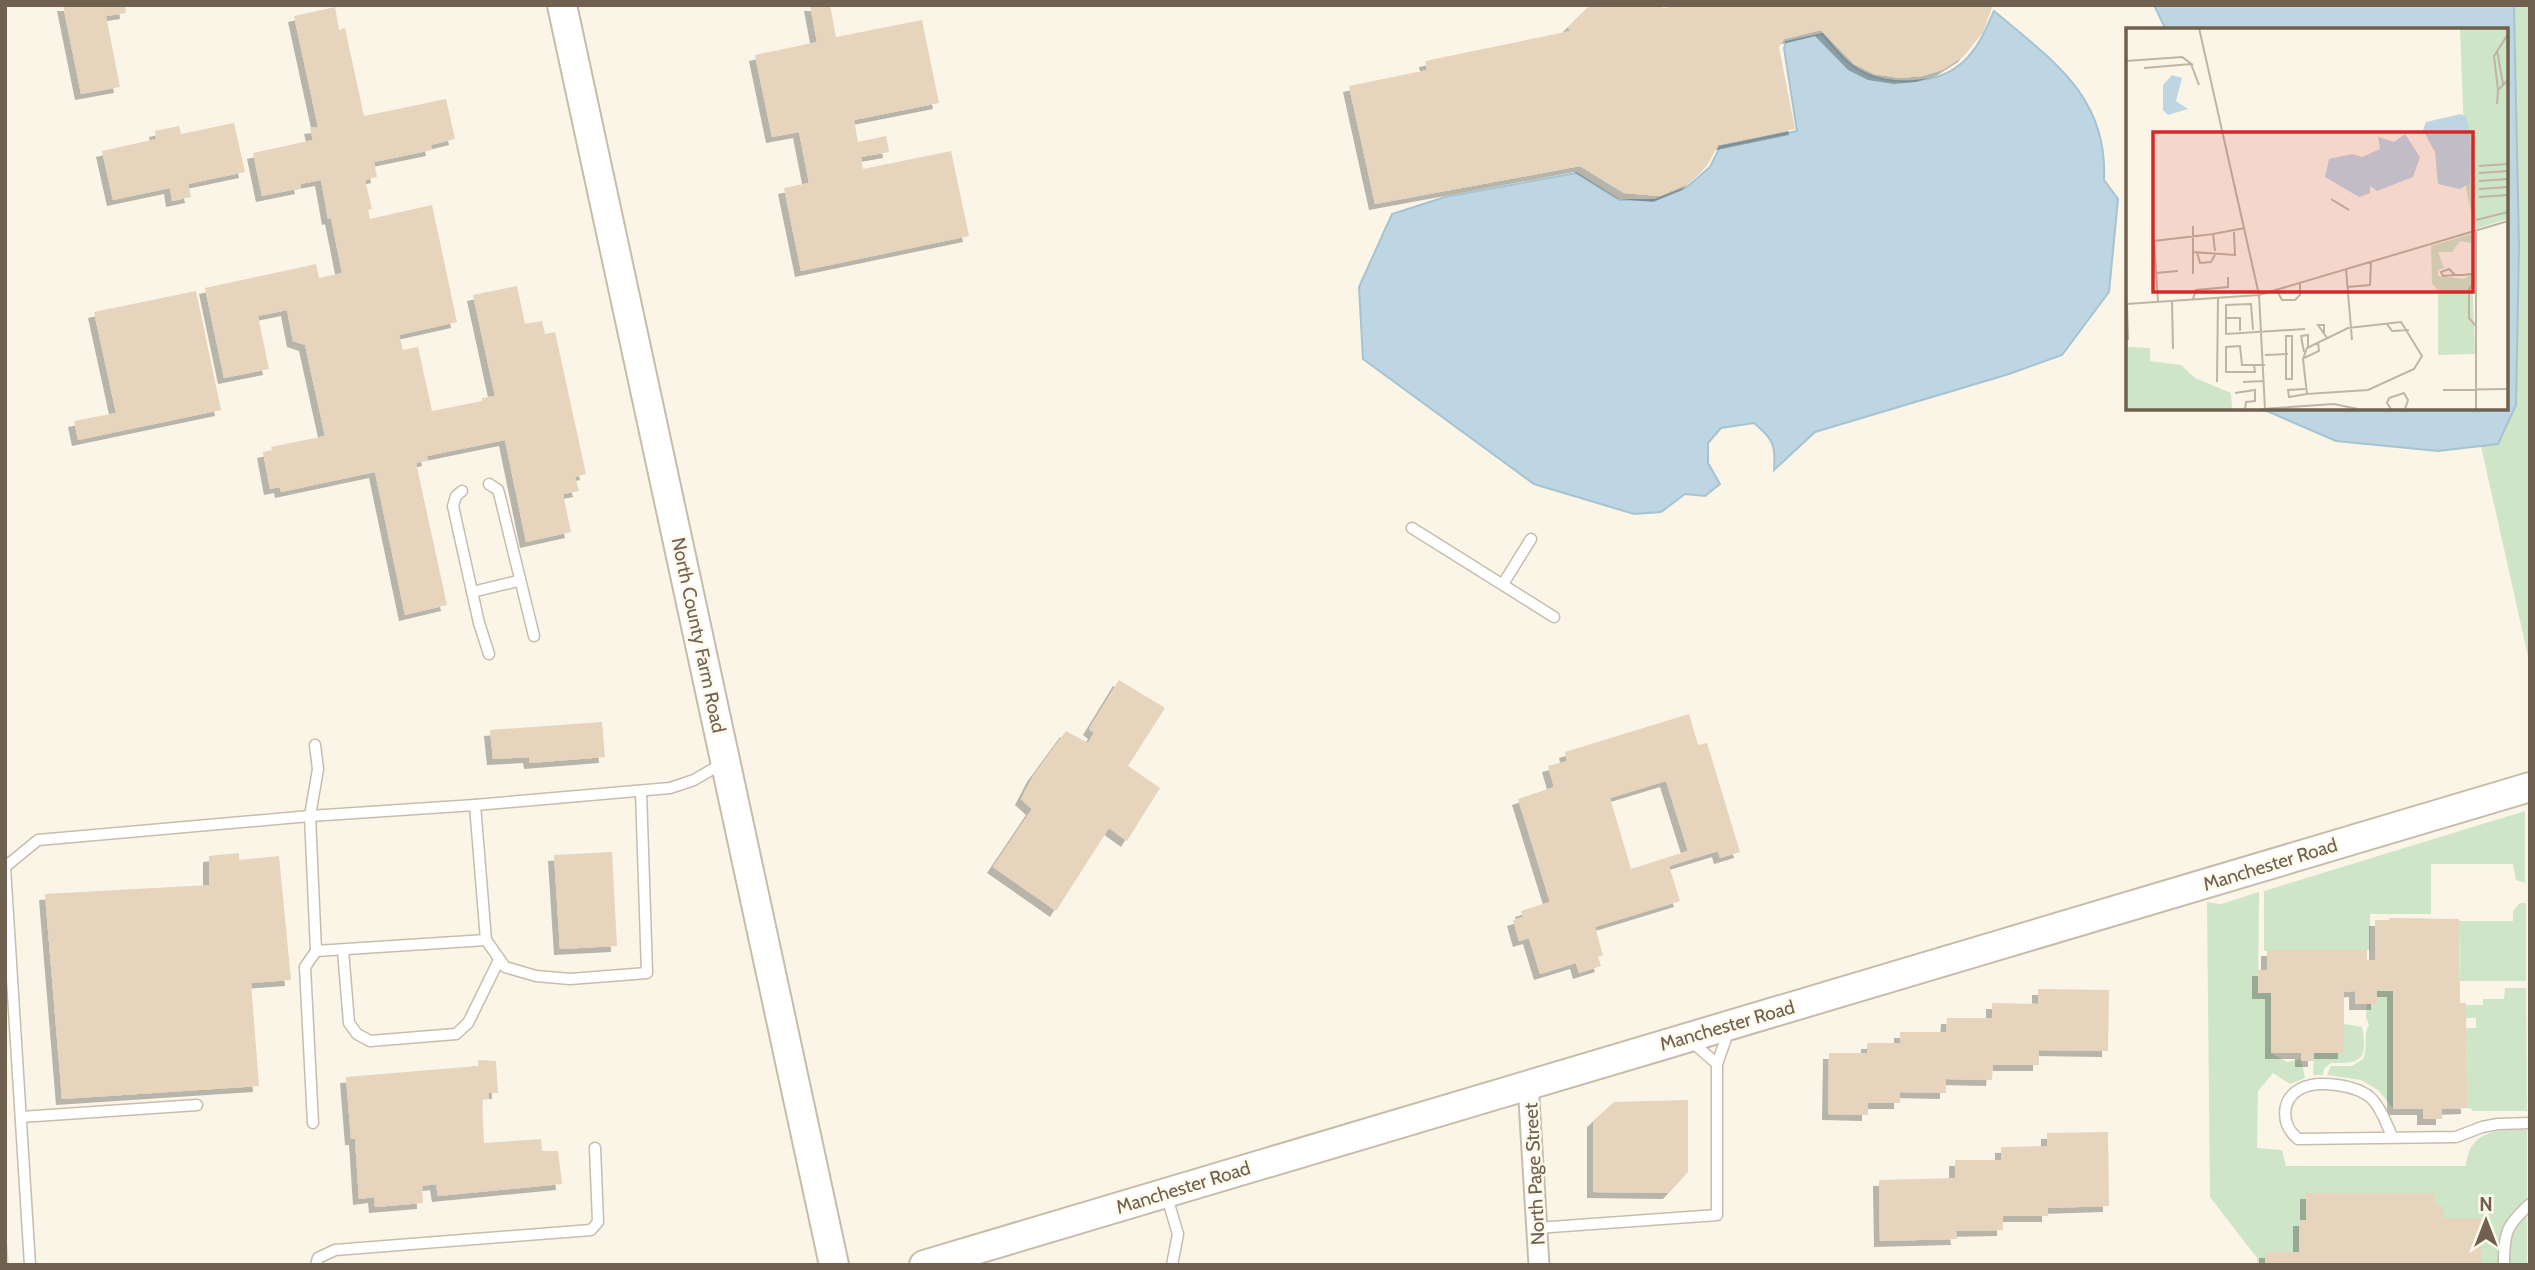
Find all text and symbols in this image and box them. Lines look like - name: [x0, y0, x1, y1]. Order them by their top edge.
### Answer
- inset map: [2126, 28, 2507, 410]
- street label: North County Farm Road: [667, 535, 730, 735]
- street label: Manchester Road: [2200, 833, 2340, 896]
- street label: Manchester Road: [1657, 995, 1797, 1056]
- street label: North Page Street: [1519, 1102, 1550, 1246]
- street label: Manchester Road: [1113, 1156, 1253, 1219]
- north arrow: [2451, 1186, 2521, 1256]
- text: N: [2479, 1193, 2493, 1216]

